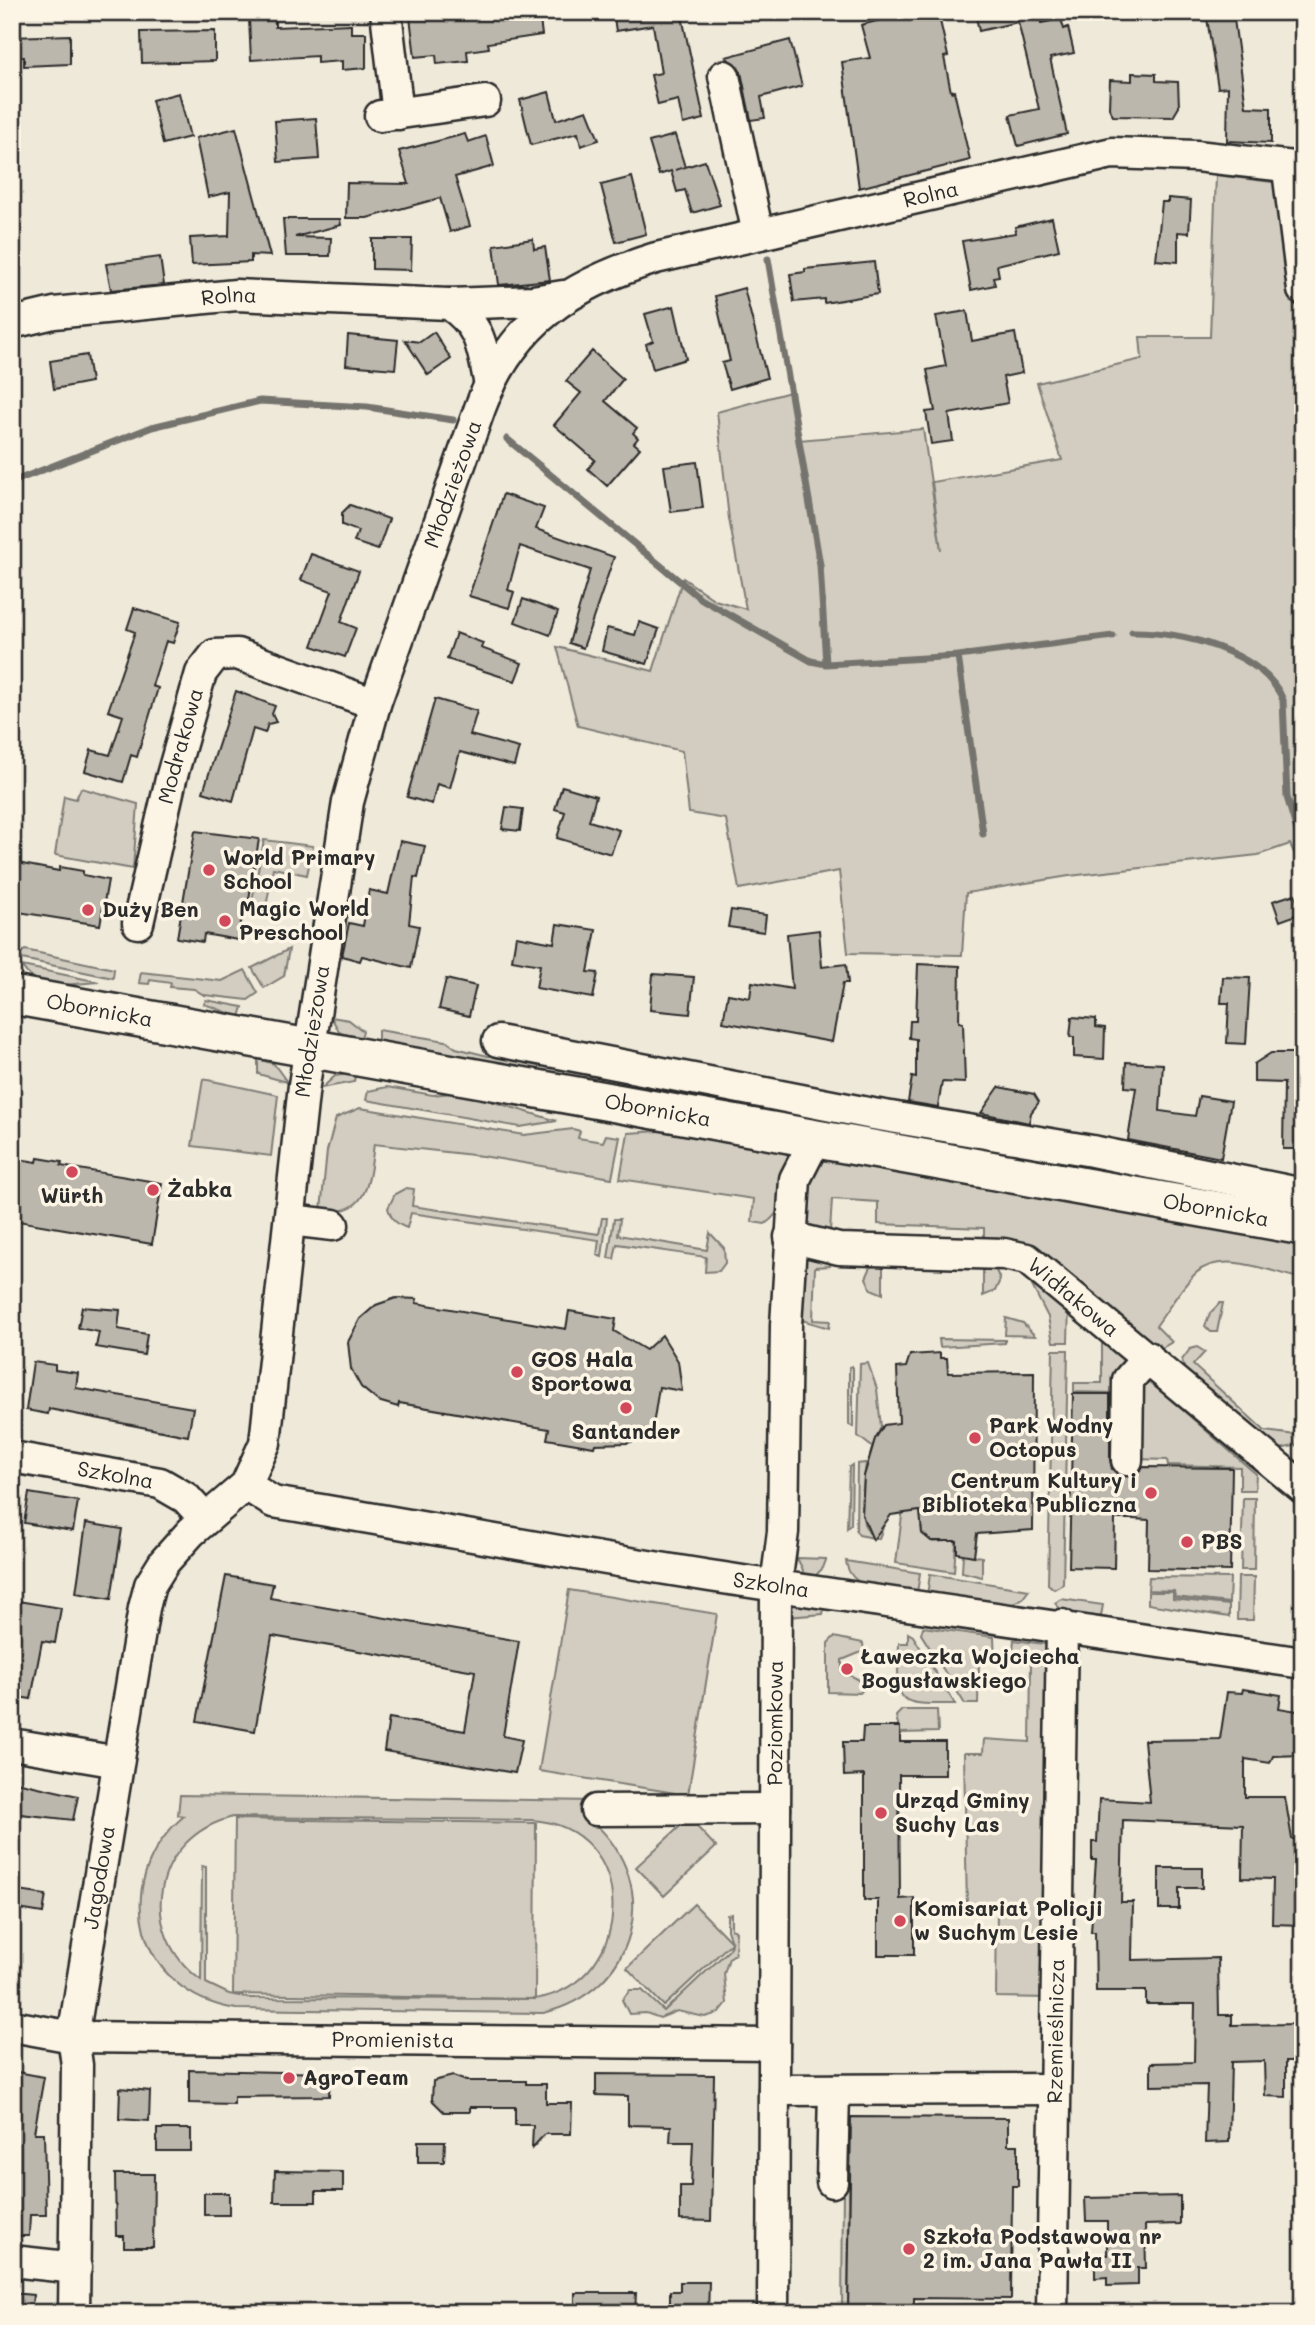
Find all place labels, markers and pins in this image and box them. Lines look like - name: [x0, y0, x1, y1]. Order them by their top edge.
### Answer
- place label: World Primary School: [223, 843, 375, 894]
- marker: World Primary School: [201, 862, 217, 878]
- place label: Magic World Preschool: [239, 894, 369, 945]
- place label: Duży Ben: [102, 895, 199, 923]
- marker: Duży Ben: [80, 902, 96, 918]
- marker: Magic World Preschool: [217, 913, 233, 929]
- marker: Würth: [64, 1164, 80, 1180]
- place label: Żabka: [167, 1175, 232, 1202]
- place label: Würth: [41, 1181, 103, 1208]
- marker: Żabka: [145, 1182, 161, 1198]
- place label: GOS Hala Sportowa: [531, 1345, 633, 1396]
- marker: GOS Hala Sportowa: [509, 1364, 525, 1380]
- marker: Santander: [618, 1400, 634, 1416]
- place label: Park Wodny Octopus: [989, 1411, 1113, 1462]
- place label: Santander: [571, 1417, 681, 1444]
- marker: Park Wodny Octopus: [967, 1430, 983, 1446]
- place label: Centrum Kultury i Biblioteka Publiczna: [921, 1466, 1137, 1517]
- marker: Centrum Kultury i Biblioteka Publiczna: [1143, 1485, 1159, 1501]
- place label: PBS: [1201, 1527, 1243, 1554]
- marker: PBS: [1179, 1534, 1195, 1550]
- place label: Ławeczka Wojciecha Bogusławskiego: [860, 1642, 1079, 1693]
- marker: Ławeczka Wojciecha Bogusławskiego: [839, 1661, 855, 1677]
- place label: Urząd Gminy Suchy Las: [895, 1786, 1030, 1838]
- marker: Urząd Gminy Suchy Las: [873, 1805, 889, 1821]
- place label: Komisariat Policji w Suchym Lesie: [914, 1894, 1103, 1946]
- marker: Komisariat Policji w Suchym Lesie: [892, 1913, 908, 1929]
- place label: AgroTeam: [303, 2063, 408, 2090]
- marker: AgroTeam: [281, 2070, 297, 2086]
- place label: Szkoła Podstawowa nr 2 im. Jana Pawła II: [923, 2222, 1162, 2273]
- marker: Szkoła Podstawowa nr 2 im. Jana Pawła II: [901, 2241, 917, 2257]

